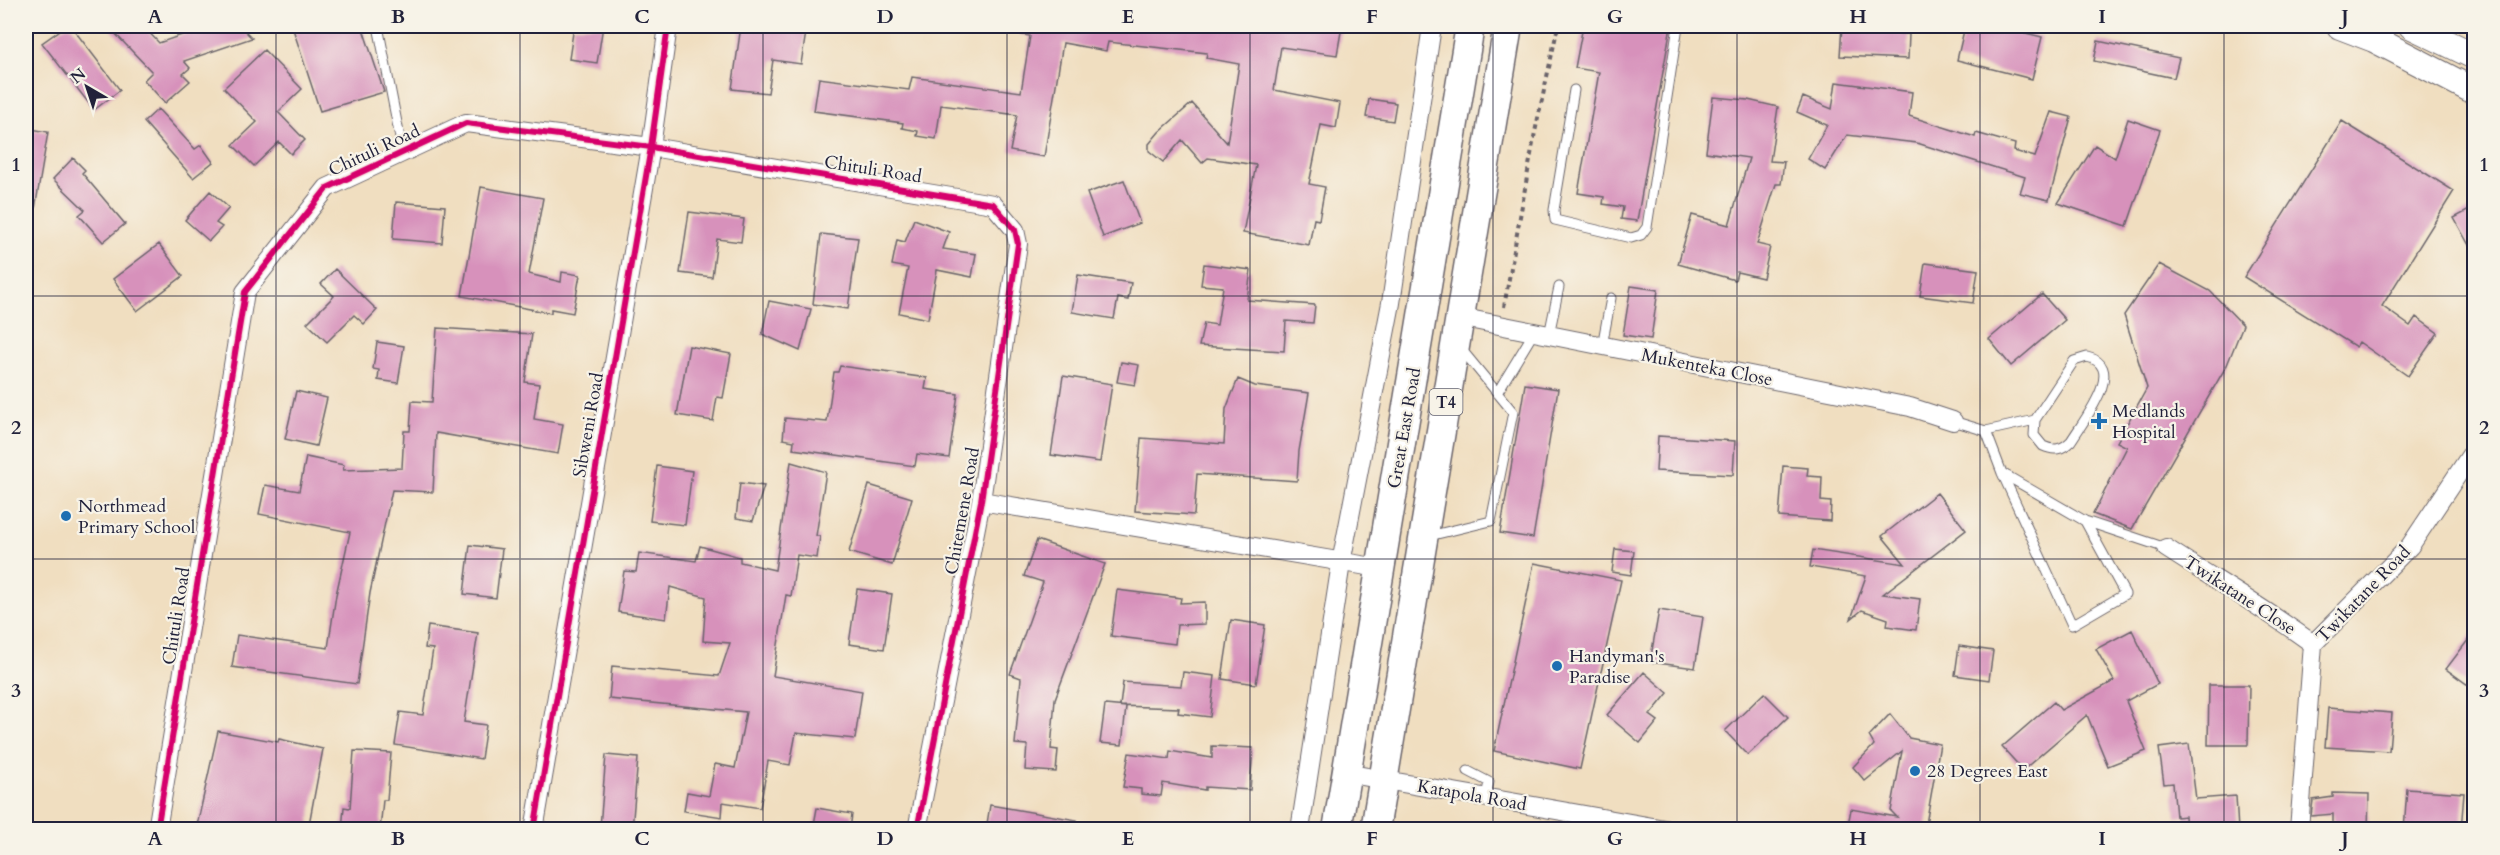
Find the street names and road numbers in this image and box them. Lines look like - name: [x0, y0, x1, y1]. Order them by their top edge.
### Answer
- street label: Chituli Road: [324, 118, 424, 183]
- street label: Chituli Road: [822, 149, 924, 190]
- street label: Mukenteka Close: [1639, 343, 1775, 392]
- street label: Great East Road: [1382, 365, 1427, 490]
- street label: Sibweni Road: [567, 370, 610, 479]
- road number: T4: [1430, 389, 1462, 415]
- street label: Chitemene Road: [939, 445, 986, 577]
- street label: Twikatane Road: [2310, 540, 2417, 648]
- street label: Twikatane Close: [2179, 550, 2301, 641]
- street label: Chituli Road: [156, 565, 197, 667]
- street label: Katapola Road: [1415, 774, 1529, 817]

